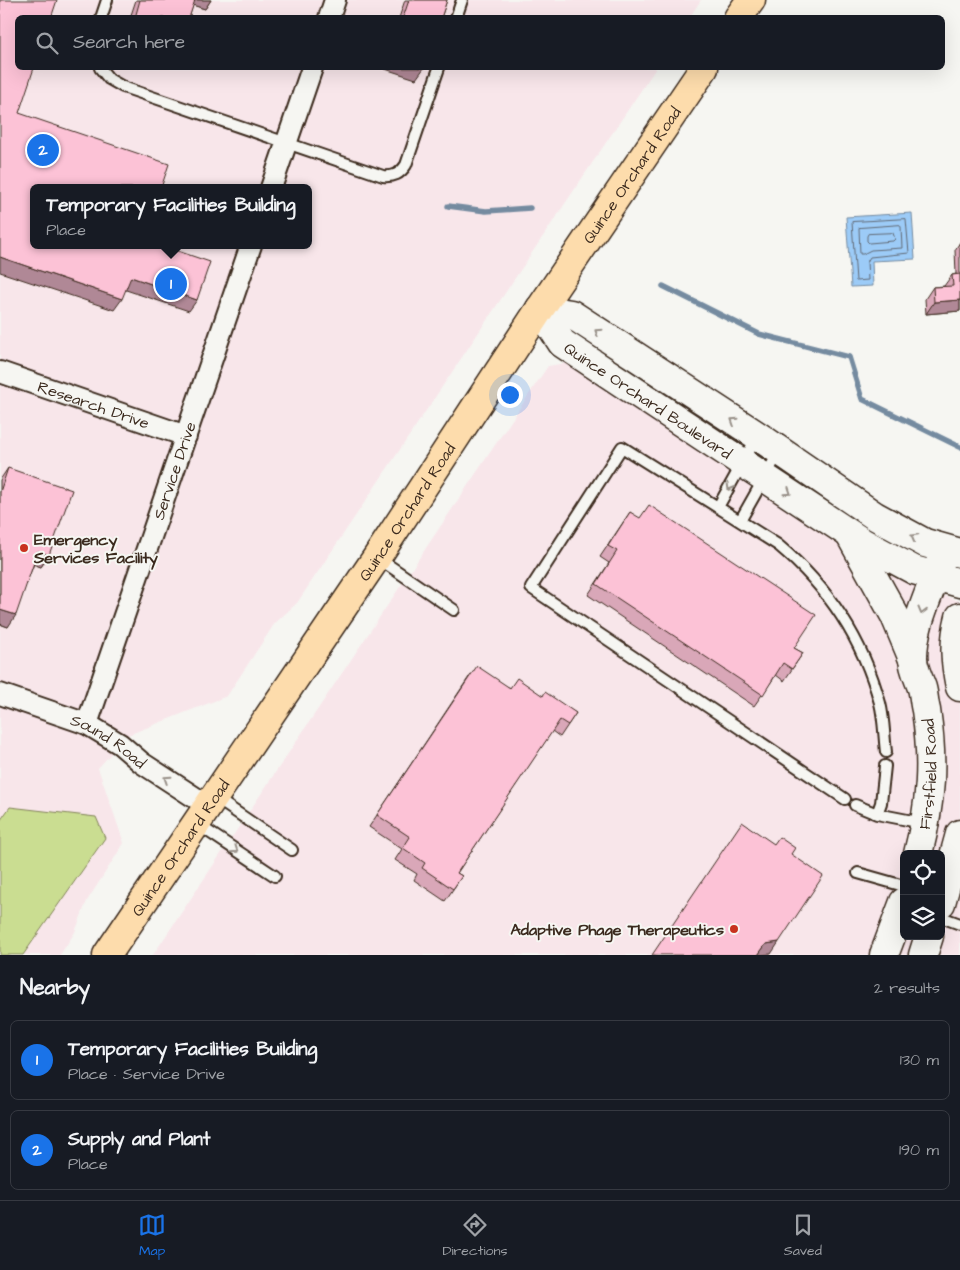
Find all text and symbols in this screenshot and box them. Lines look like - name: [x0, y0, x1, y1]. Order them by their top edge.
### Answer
- search box: [15, 15, 945, 70]
- icon: search: [33, 29, 61, 57]
- text: Search here: [73, 29, 185, 56]
- street label: Quince Orchard Road: [578, 103, 687, 248]
- pin: 2: [27, 131, 59, 169]
- popup: [30, 184, 312, 249]
- text: Temporary Facilities Building: [46, 192, 296, 219]
- text: Place: [46, 219, 86, 241]
- pin: 1: [155, 265, 187, 303]
- one-way arrow: [594, 329, 603, 338]
- street label: Quince Orchard Boulevard: [559, 337, 736, 465]
- street label: Research Drive: [35, 376, 152, 435]
- your location: [497, 382, 523, 408]
- one-way arrow: [730, 418, 739, 427]
- street label: Service Drive: [148, 419, 202, 523]
- street label: Quince Orchard Road: [354, 439, 461, 586]
- one-way arrow: [726, 482, 736, 491]
- one-way arrow: [782, 486, 792, 495]
- place label: Emergency Services Facility: [33, 529, 158, 570]
- one-way arrow: [910, 533, 919, 543]
- marker: Emergency Services Facility: [18, 542, 30, 554]
- one-way arrow: [917, 606, 928, 615]
- street label: Sound Road: [68, 709, 151, 774]
- street label: Firstfield Road: [914, 717, 942, 831]
- street label: Quince Orchard Road: [126, 775, 235, 921]
- one-way arrow: [163, 776, 172, 786]
- one-way arrow: [230, 844, 239, 853]
- map controls: [900, 850, 945, 940]
- button: locate: [900, 850, 945, 895]
- button: layers: [900, 895, 945, 940]
- place label: Adaptive Phage Therapeutics: [510, 919, 724, 943]
- marker: Adaptive Phage Therapeutics: [728, 923, 740, 935]
- text: Nearby: [20, 973, 90, 1002]
- text: 2 results: [874, 977, 940, 999]
- text: Temporary Facilities Building: [68, 1036, 317, 1063]
- text: 1: [36, 1049, 38, 1071]
- text: 130 m: [900, 1049, 939, 1071]
- text: Place · Service Drive: [68, 1063, 225, 1085]
- text: Supply and Plant: [68, 1126, 211, 1153]
- text: 2: [32, 1139, 42, 1161]
- text: 190 m: [899, 1139, 939, 1161]
- text: Place: [68, 1153, 108, 1175]
- tab: Map: [138, 1211, 166, 1261]
- tab: Directions: [442, 1211, 507, 1261]
- tab: Saved: [784, 1211, 822, 1261]

